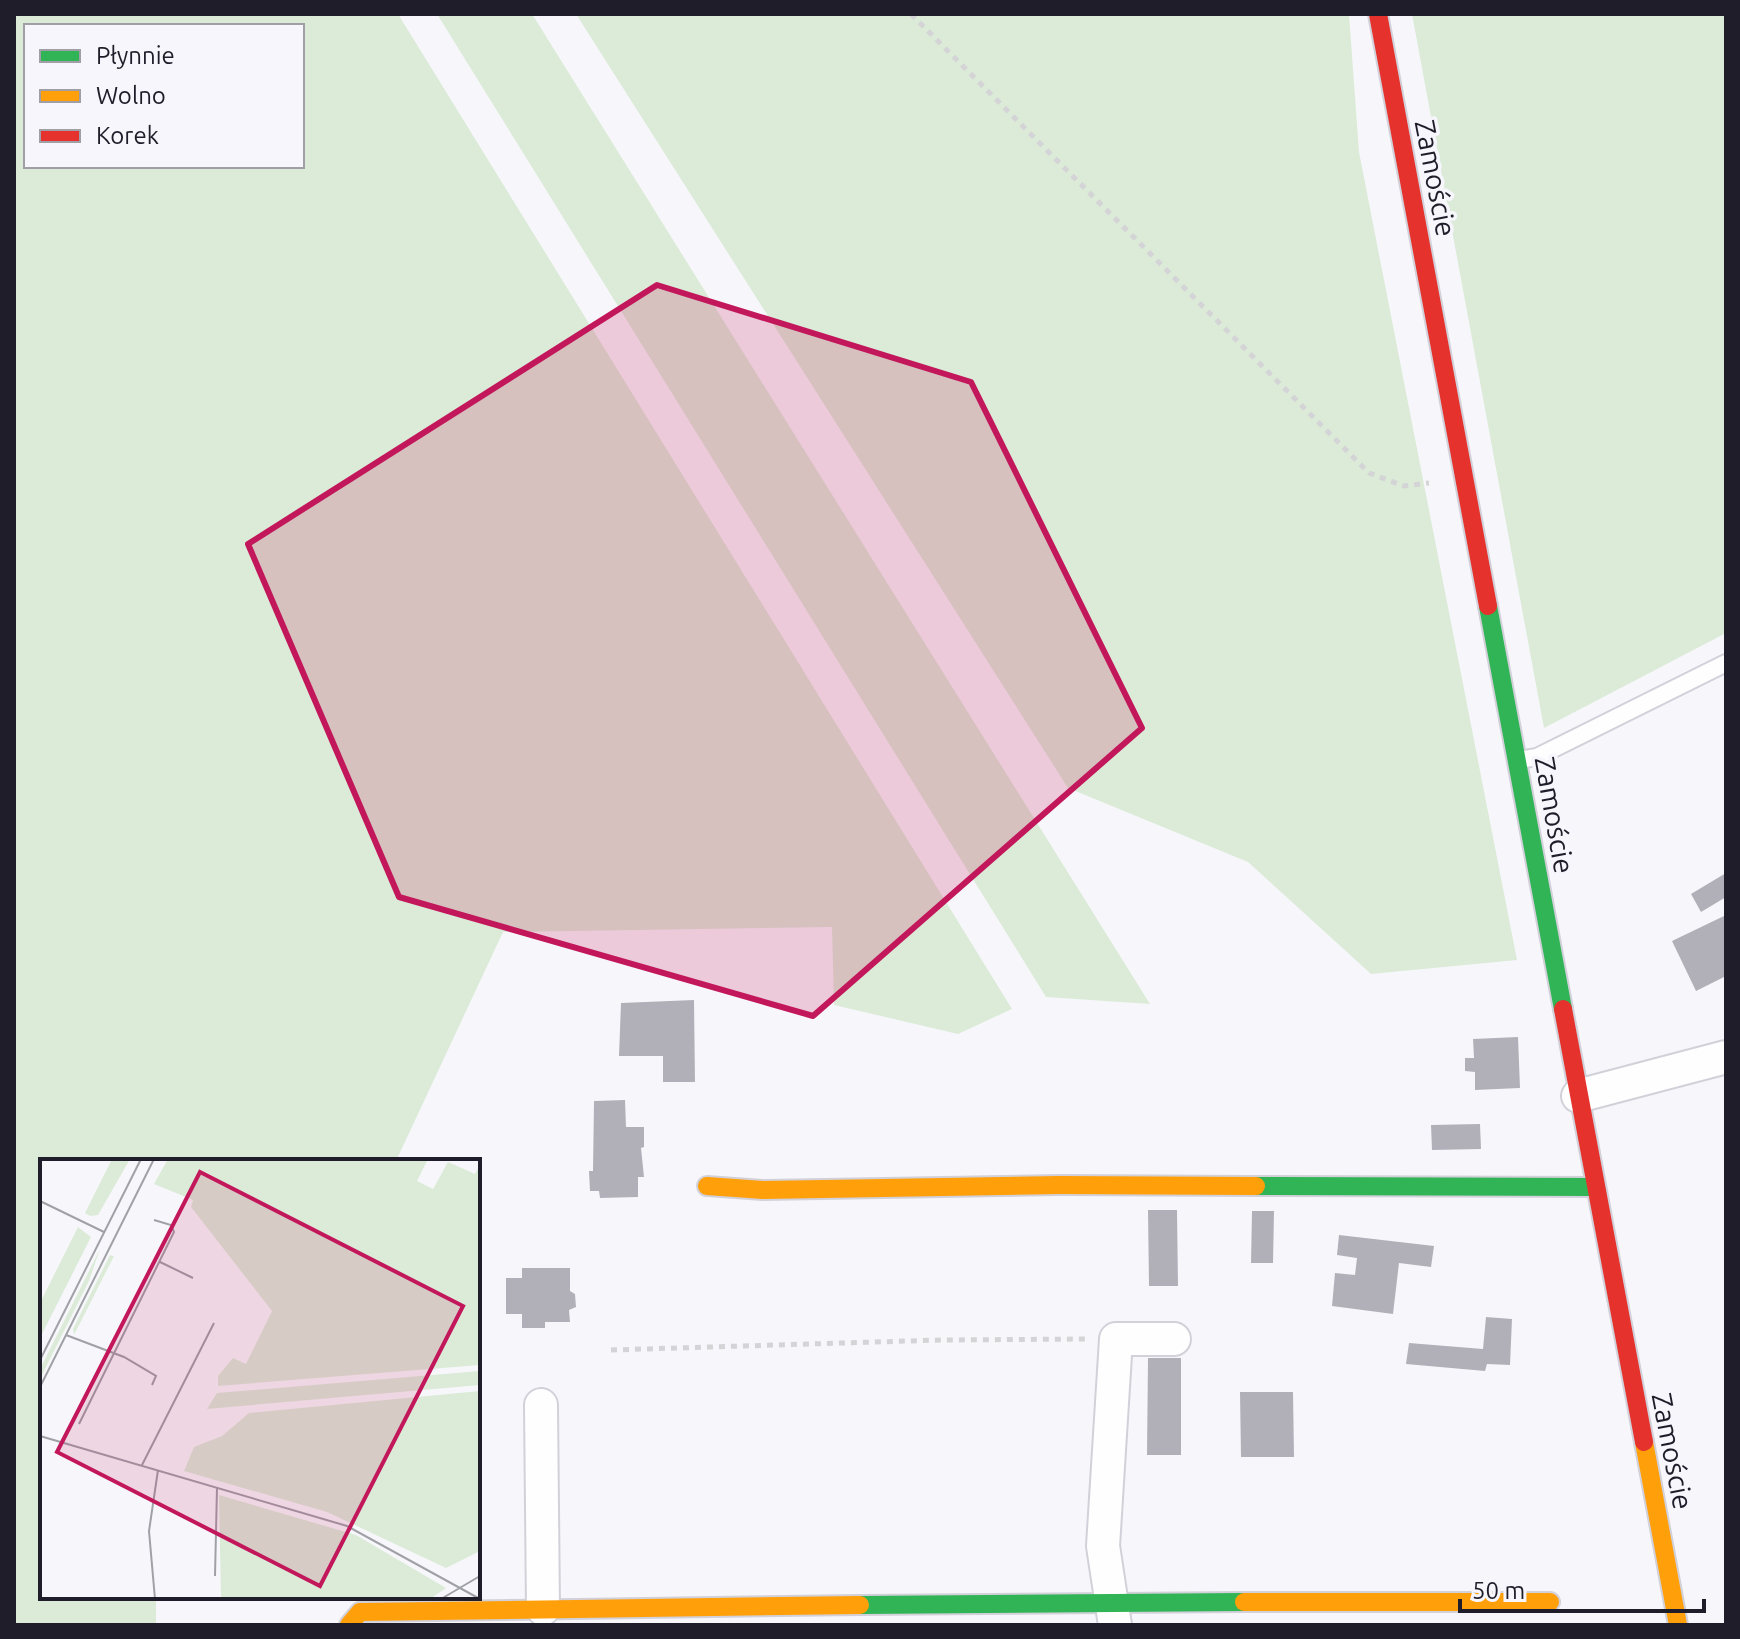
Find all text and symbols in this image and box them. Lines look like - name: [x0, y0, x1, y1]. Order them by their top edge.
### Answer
- legend: [24, 24, 304, 168]
- text: Płynnie: [96, 42, 175, 69]
- text: Wolno: [96, 82, 166, 109]
- street label: Zamoście: [1410, 117, 1462, 239]
- text: Korek: [96, 122, 159, 149]
- street label: Zamoście: [1529, 754, 1581, 876]
- inset map: [40, 1159, 480, 1599]
- street label: Zamoście: [1647, 1390, 1699, 1512]
- scale bar: [1460, 1563, 1704, 1613]
- text: 50 m: [1472, 1577, 1525, 1604]

